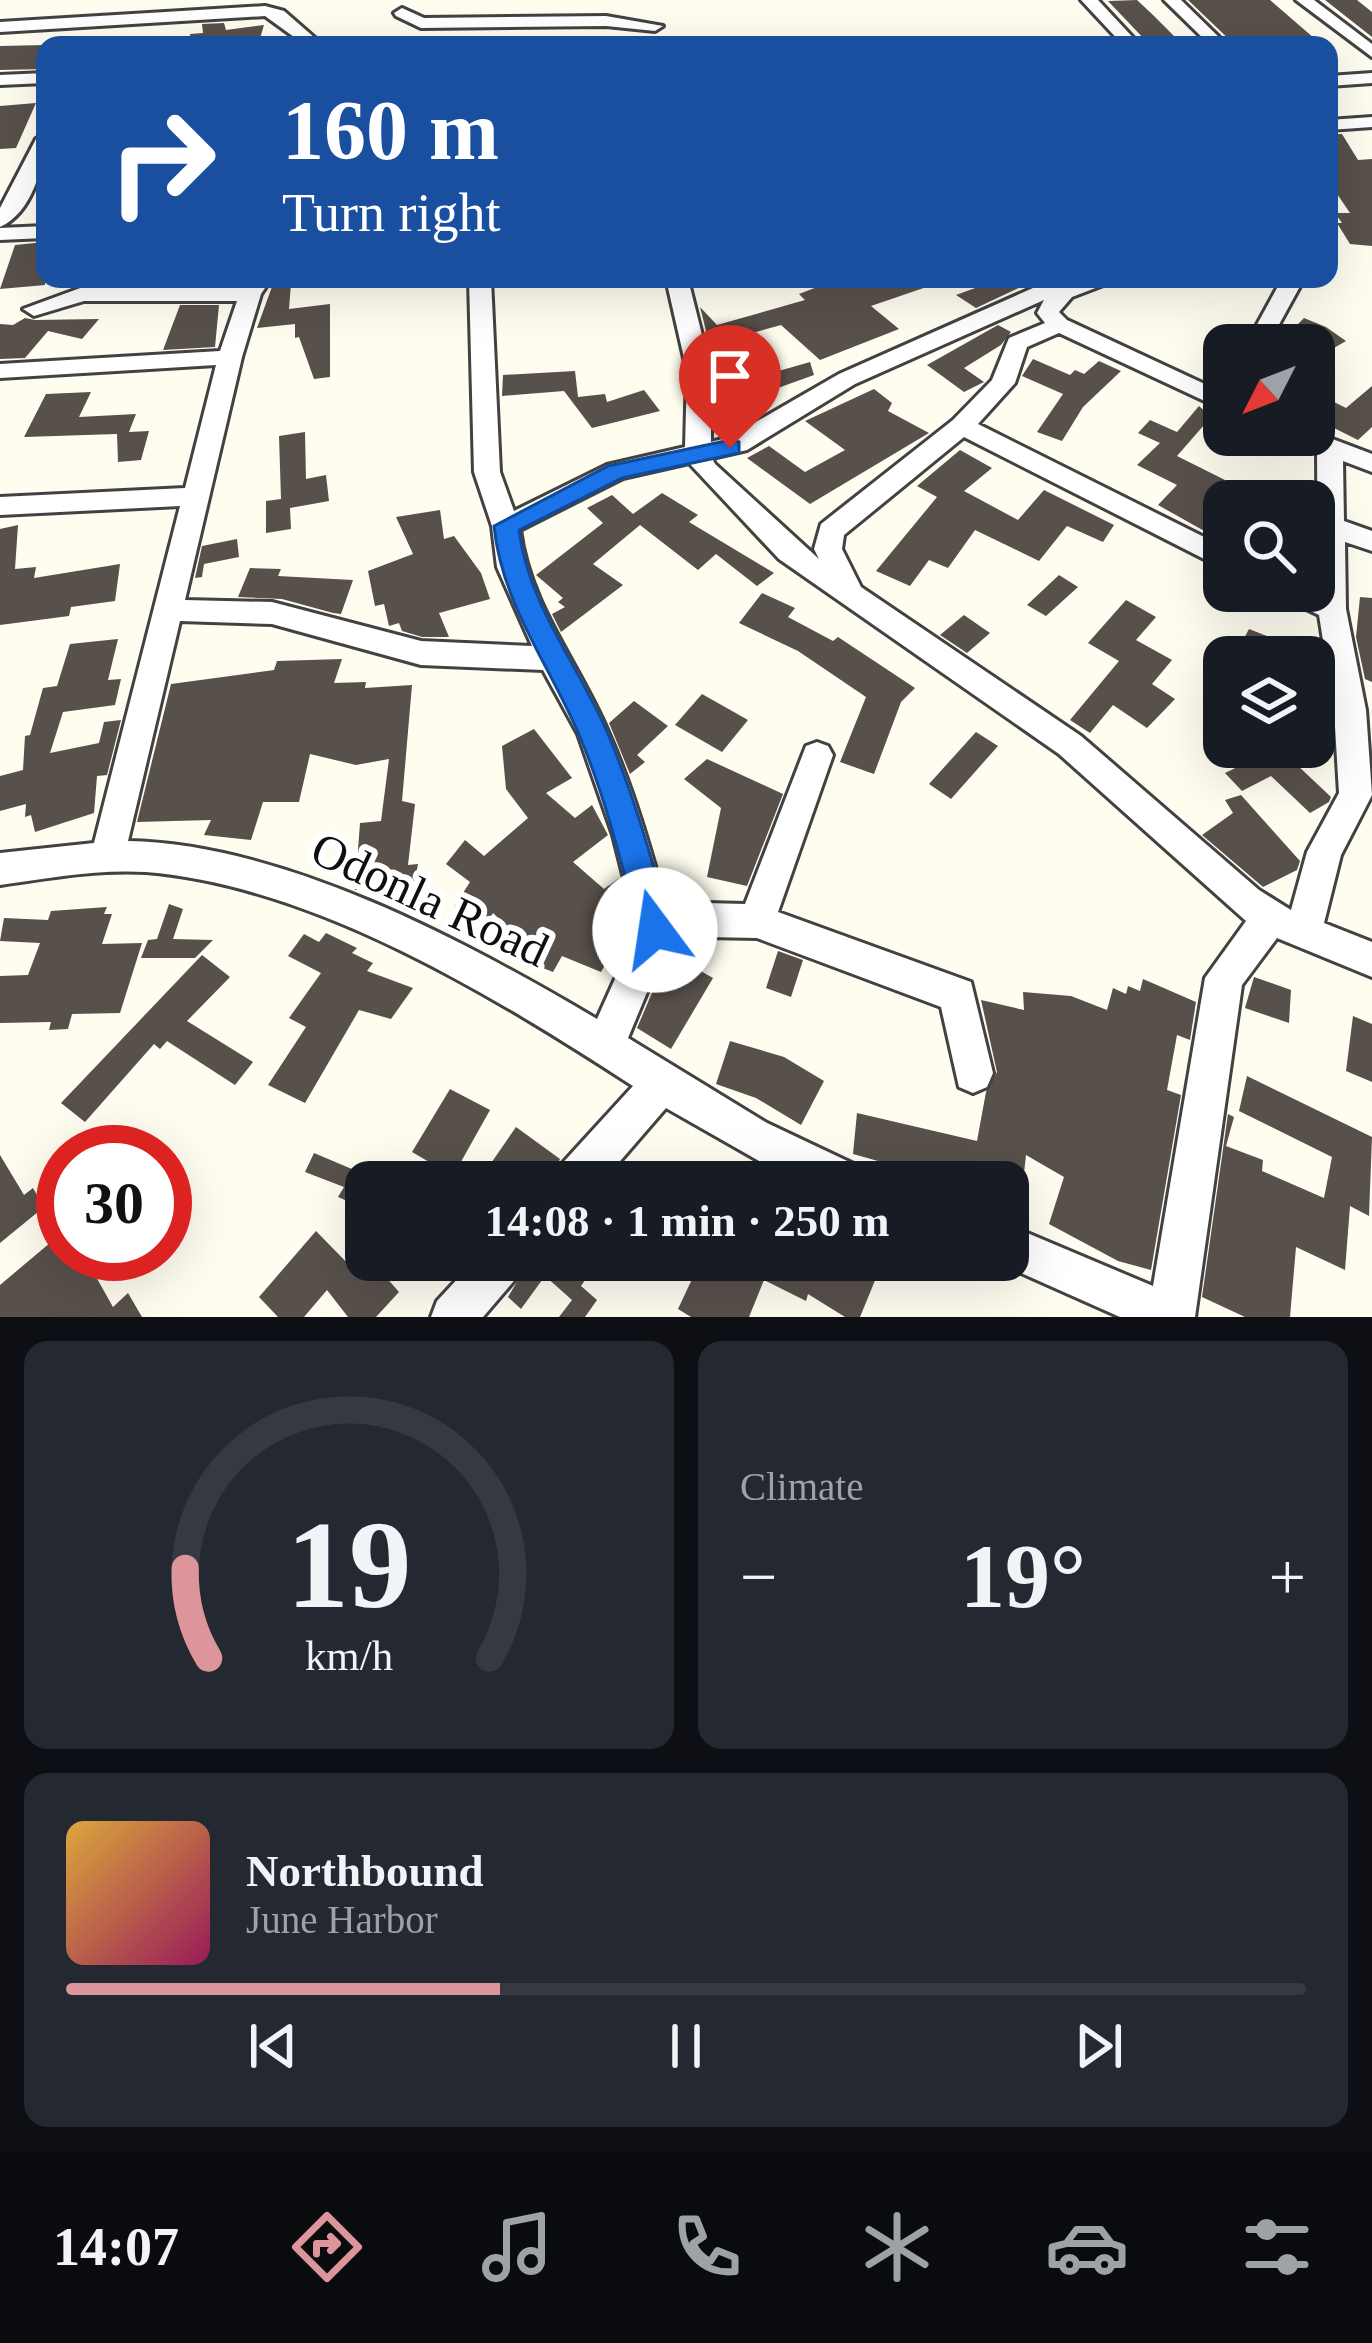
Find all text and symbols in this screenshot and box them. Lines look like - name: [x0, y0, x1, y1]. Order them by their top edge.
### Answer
- icon: right: [84, 84, 240, 240]
- text: 160 m: [282, 84, 499, 177]
- text: Turn right: [282, 183, 501, 243]
- north arrow: [1203, 324, 1335, 456]
- map controls: [1203, 324, 1335, 768]
- pin: [679, 325, 781, 448]
- icon: arrive: [697, 343, 763, 409]
- button: search: [1203, 480, 1335, 612]
- button: layers: [1203, 636, 1335, 768]
- street label: Odonla Road: [303, 821, 557, 977]
- position arrow: [592, 867, 718, 993]
- speed limit sign: 30: [36, 1125, 192, 1281]
- text: 14:08 · 1 min · 250 m: [485, 1196, 890, 1246]
- text: Climate: [740, 1465, 863, 1508]
- text: 19: [287, 1496, 411, 1634]
- text: 19°: [960, 1527, 1086, 1626]
- text: −: [740, 1540, 777, 1613]
- text: +: [1269, 1540, 1306, 1613]
- text: km/h: [305, 1632, 393, 1679]
- text: Northbound: [246, 1846, 484, 1896]
- text: June Harbor: [246, 1898, 438, 1941]
- icon: previous: [240, 2013, 306, 2079]
- icon: pause: [653, 2013, 719, 2079]
- icon: next: [1066, 2013, 1132, 2079]
- icon: directions: [285, 2205, 369, 2289]
- icon: music: [475, 2205, 559, 2289]
- icon: phone: [665, 2205, 749, 2289]
- icon: climate: [855, 2205, 939, 2289]
- icon: car: [1045, 2205, 1129, 2289]
- icon: filters: [1235, 2205, 1319, 2289]
- text: 14:07: [53, 2217, 179, 2277]

